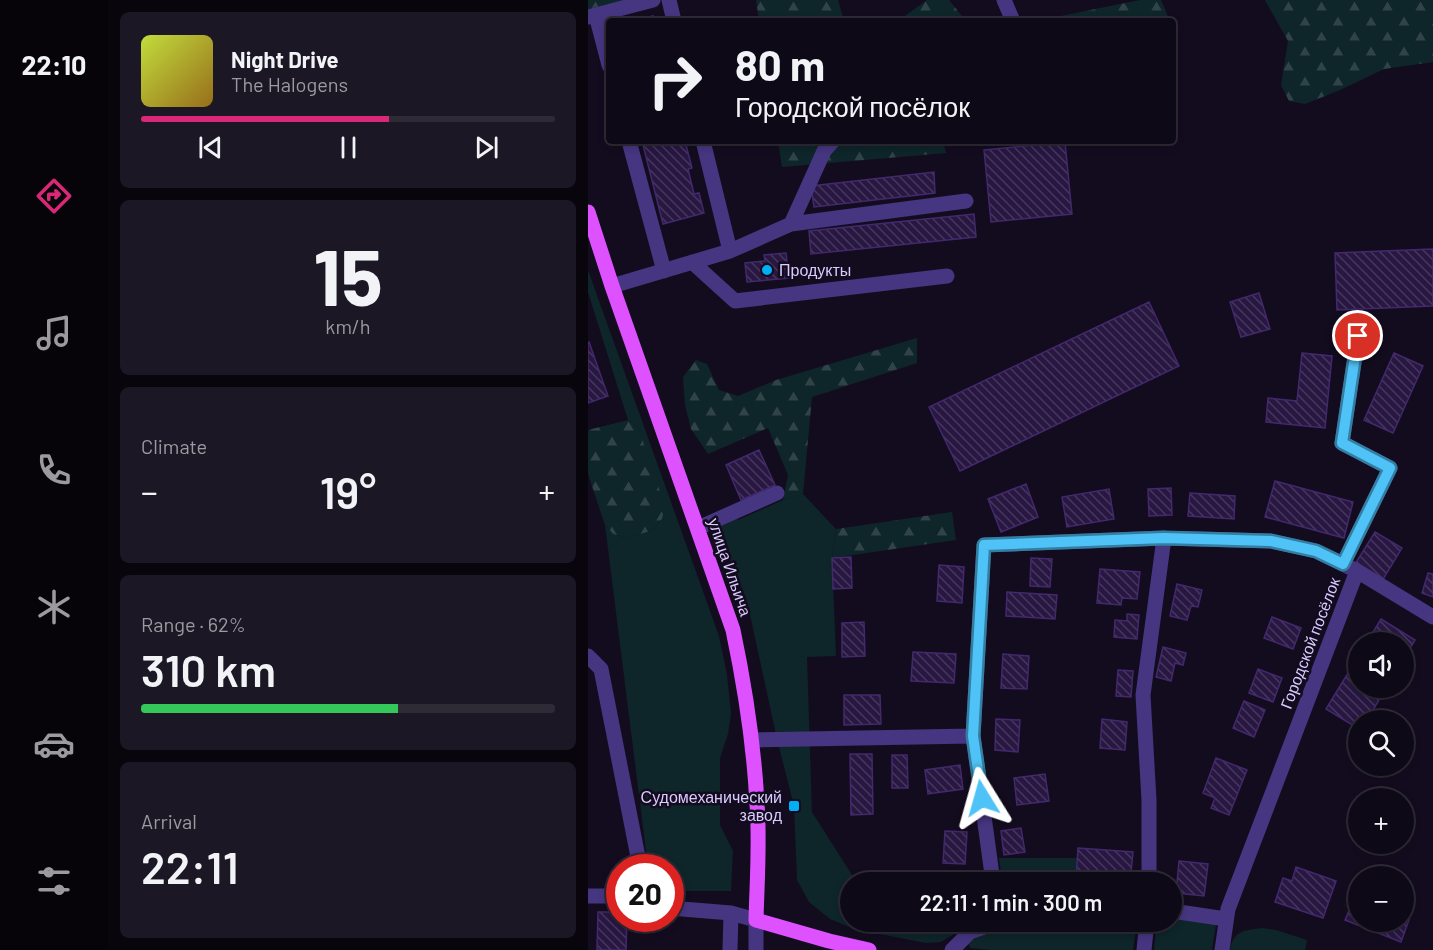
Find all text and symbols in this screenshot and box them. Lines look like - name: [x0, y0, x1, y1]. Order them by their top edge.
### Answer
- text: 80 m: [735, 39, 825, 89]
- icon: right: [636, 42, 714, 120]
- text: Night Drive: [231, 46, 339, 72]
- text: 22:10: [21, 48, 87, 80]
- text: The Halogens: [231, 72, 348, 96]
- text: Городской посёлок: [735, 90, 970, 122]
- icon: previous: [194, 131, 227, 164]
- icon: pause: [332, 131, 365, 164]
- icon: next: [470, 131, 503, 164]
- icon: directions: [33, 175, 75, 217]
- text: 15: [313, 228, 383, 322]
- place label: Продукты: [779, 260, 851, 279]
- marker: Продукты: [760, 263, 774, 277]
- pin: [1332, 310, 1383, 361]
- icon: music: [33, 312, 75, 354]
- text: km/h: [325, 314, 371, 338]
- icon: arrive: [1341, 319, 1374, 352]
- text: Climate: [141, 434, 207, 458]
- icon: phone: [33, 449, 75, 491]
- text: 19°: [320, 464, 376, 518]
- text: −: [141, 471, 158, 511]
- text: +: [539, 471, 555, 511]
- street label: улица Ильича: [705, 515, 756, 618]
- street label: Городской посёлок: [1276, 573, 1344, 711]
- icon: climate: [33, 586, 75, 628]
- text: Range · 62%: [141, 612, 246, 636]
- map controls: [1348, 632, 1414, 932]
- button: sound: [1348, 632, 1414, 698]
- text: 310 km: [141, 642, 276, 696]
- button: search: [1348, 710, 1414, 776]
- icon: car: [33, 723, 75, 765]
- position arrow: [950, 766, 1014, 830]
- place label: Судомеханический завод: [641, 787, 783, 824]
- button: +: [1348, 788, 1414, 854]
- marker: Судомеханический завод: [787, 799, 801, 813]
- text: Arrival: [141, 809, 197, 833]
- text: 22:11: [141, 839, 239, 893]
- speed limit sign: 20: [606, 854, 684, 932]
- icon: filters: [33, 860, 75, 902]
- button: −: [1348, 866, 1414, 932]
- text: 22:11 · 1 min · 300 m: [920, 889, 1102, 915]

